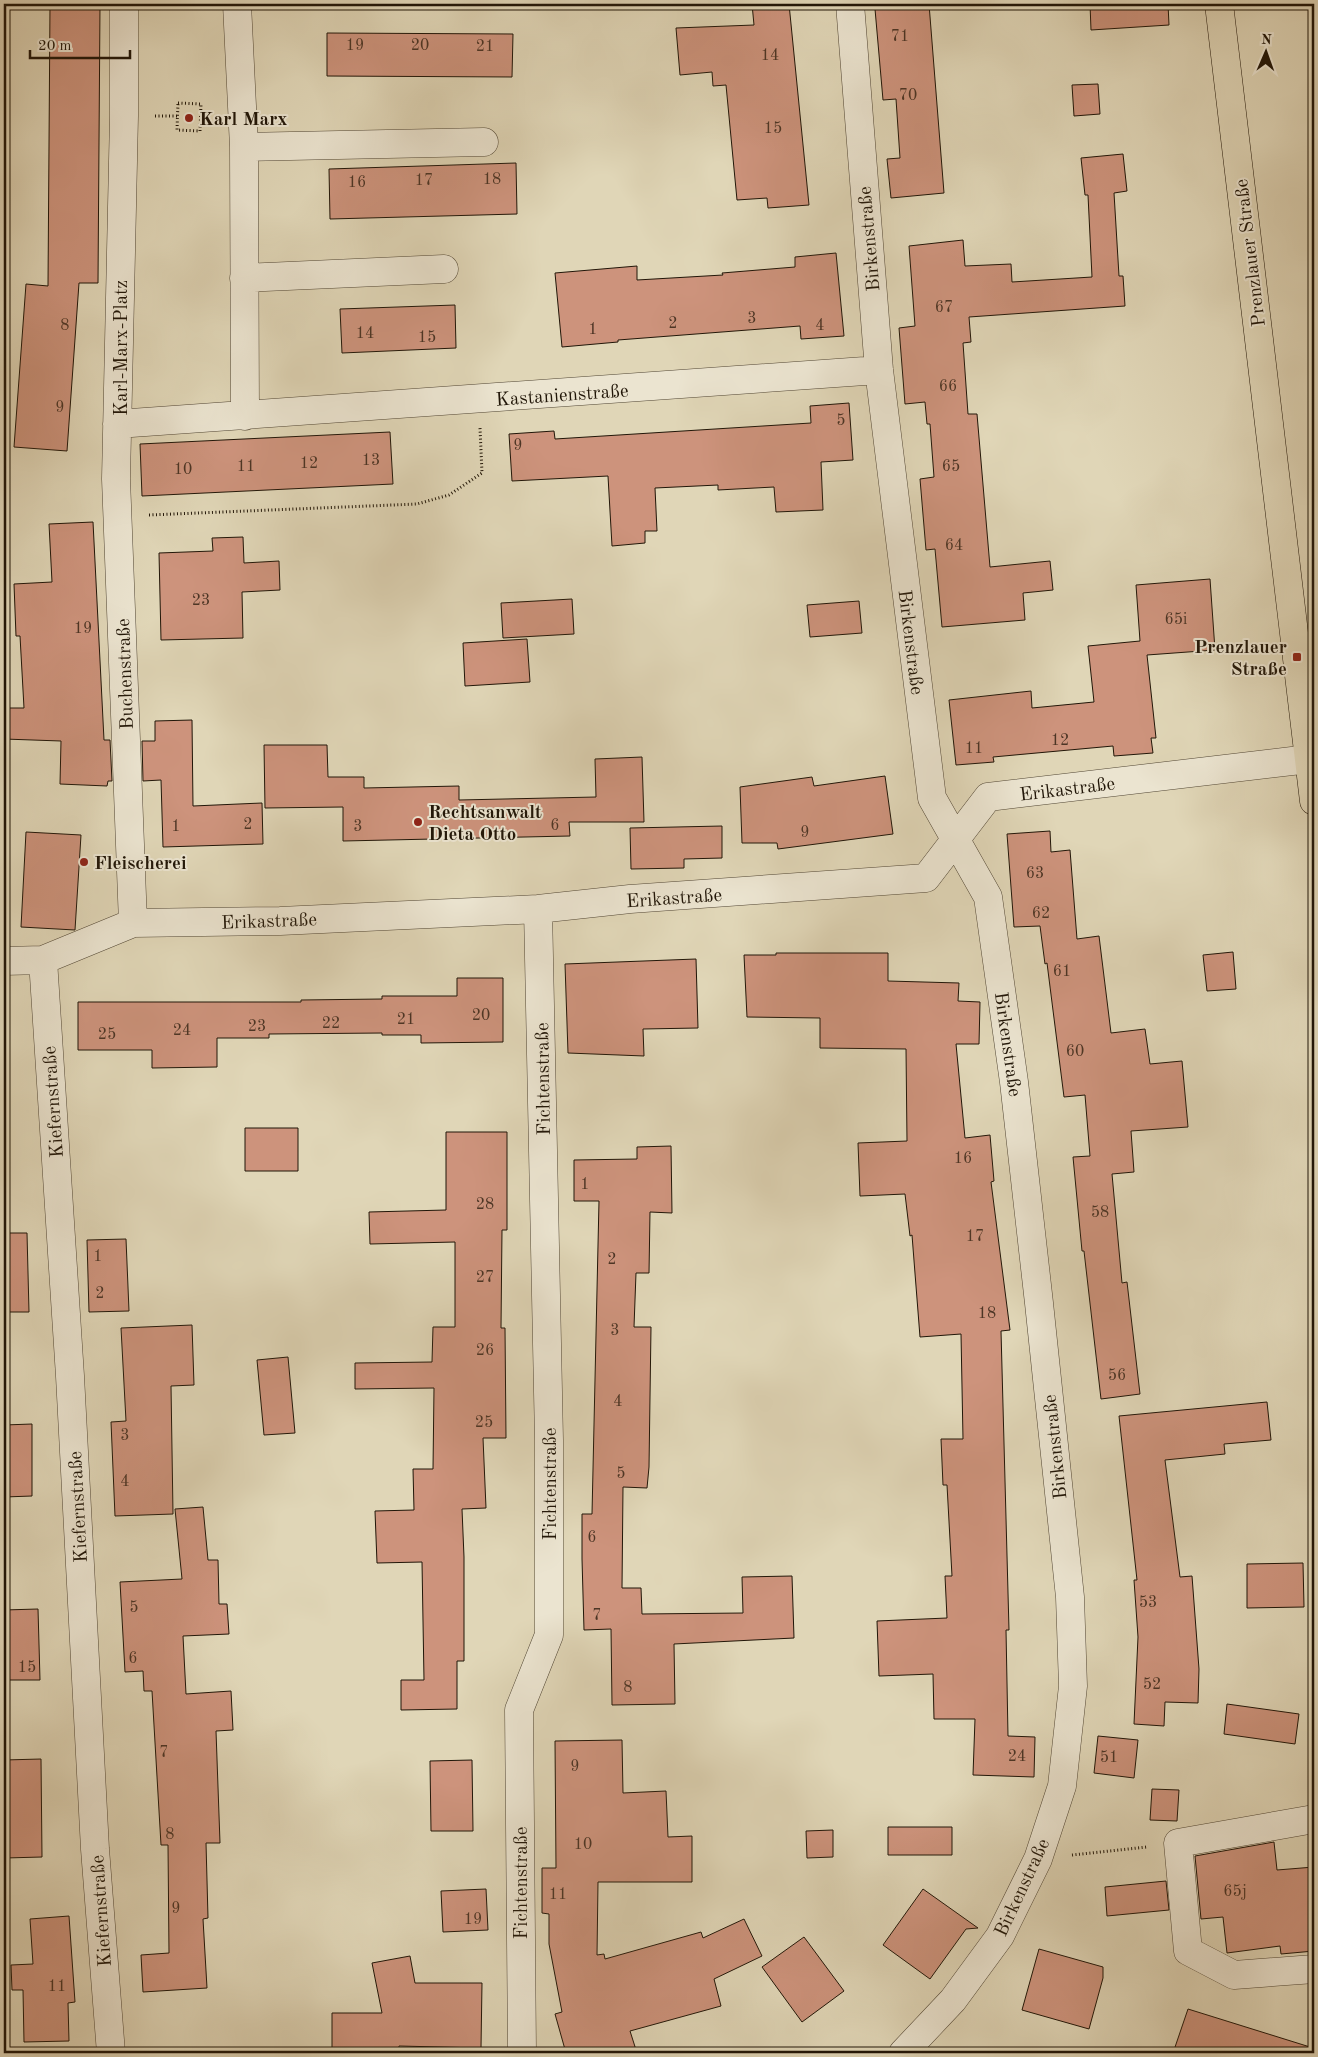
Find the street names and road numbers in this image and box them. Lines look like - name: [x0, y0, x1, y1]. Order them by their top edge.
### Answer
- street label: Prenzlauer Straße: [1233, 178, 1270, 328]
- street label: Birkenstraße: [856, 185, 885, 292]
- street label: Karl-Marx-Platz: [113, 280, 132, 416]
- street label: Kastanienstraße: [495, 382, 629, 411]
- street label: Birkenstraße: [894, 589, 925, 696]
- street label: Buchenstraße: [115, 618, 138, 730]
- street label: Erikastraße: [1018, 775, 1116, 806]
- street label: Erikastraße: [626, 887, 723, 912]
- street label: Erikastraße: [221, 911, 317, 934]
- street label: Birkenstraße: [990, 991, 1023, 1098]
- street label: Fichtenstraße: [534, 1022, 555, 1136]
- street label: Kiefernstraße: [41, 1045, 68, 1158]
- street label: Birkenstraße: [1042, 1393, 1071, 1500]
- street label: Fichtenstraße: [542, 1427, 561, 1541]
- street label: Kiefernstraße: [67, 1450, 92, 1563]
- street label: Fichtenstraße: [513, 1826, 532, 1940]
- street label: Birkenstraße: [992, 1836, 1054, 1940]
- street label: Kiefernstraße: [89, 1854, 116, 1967]

